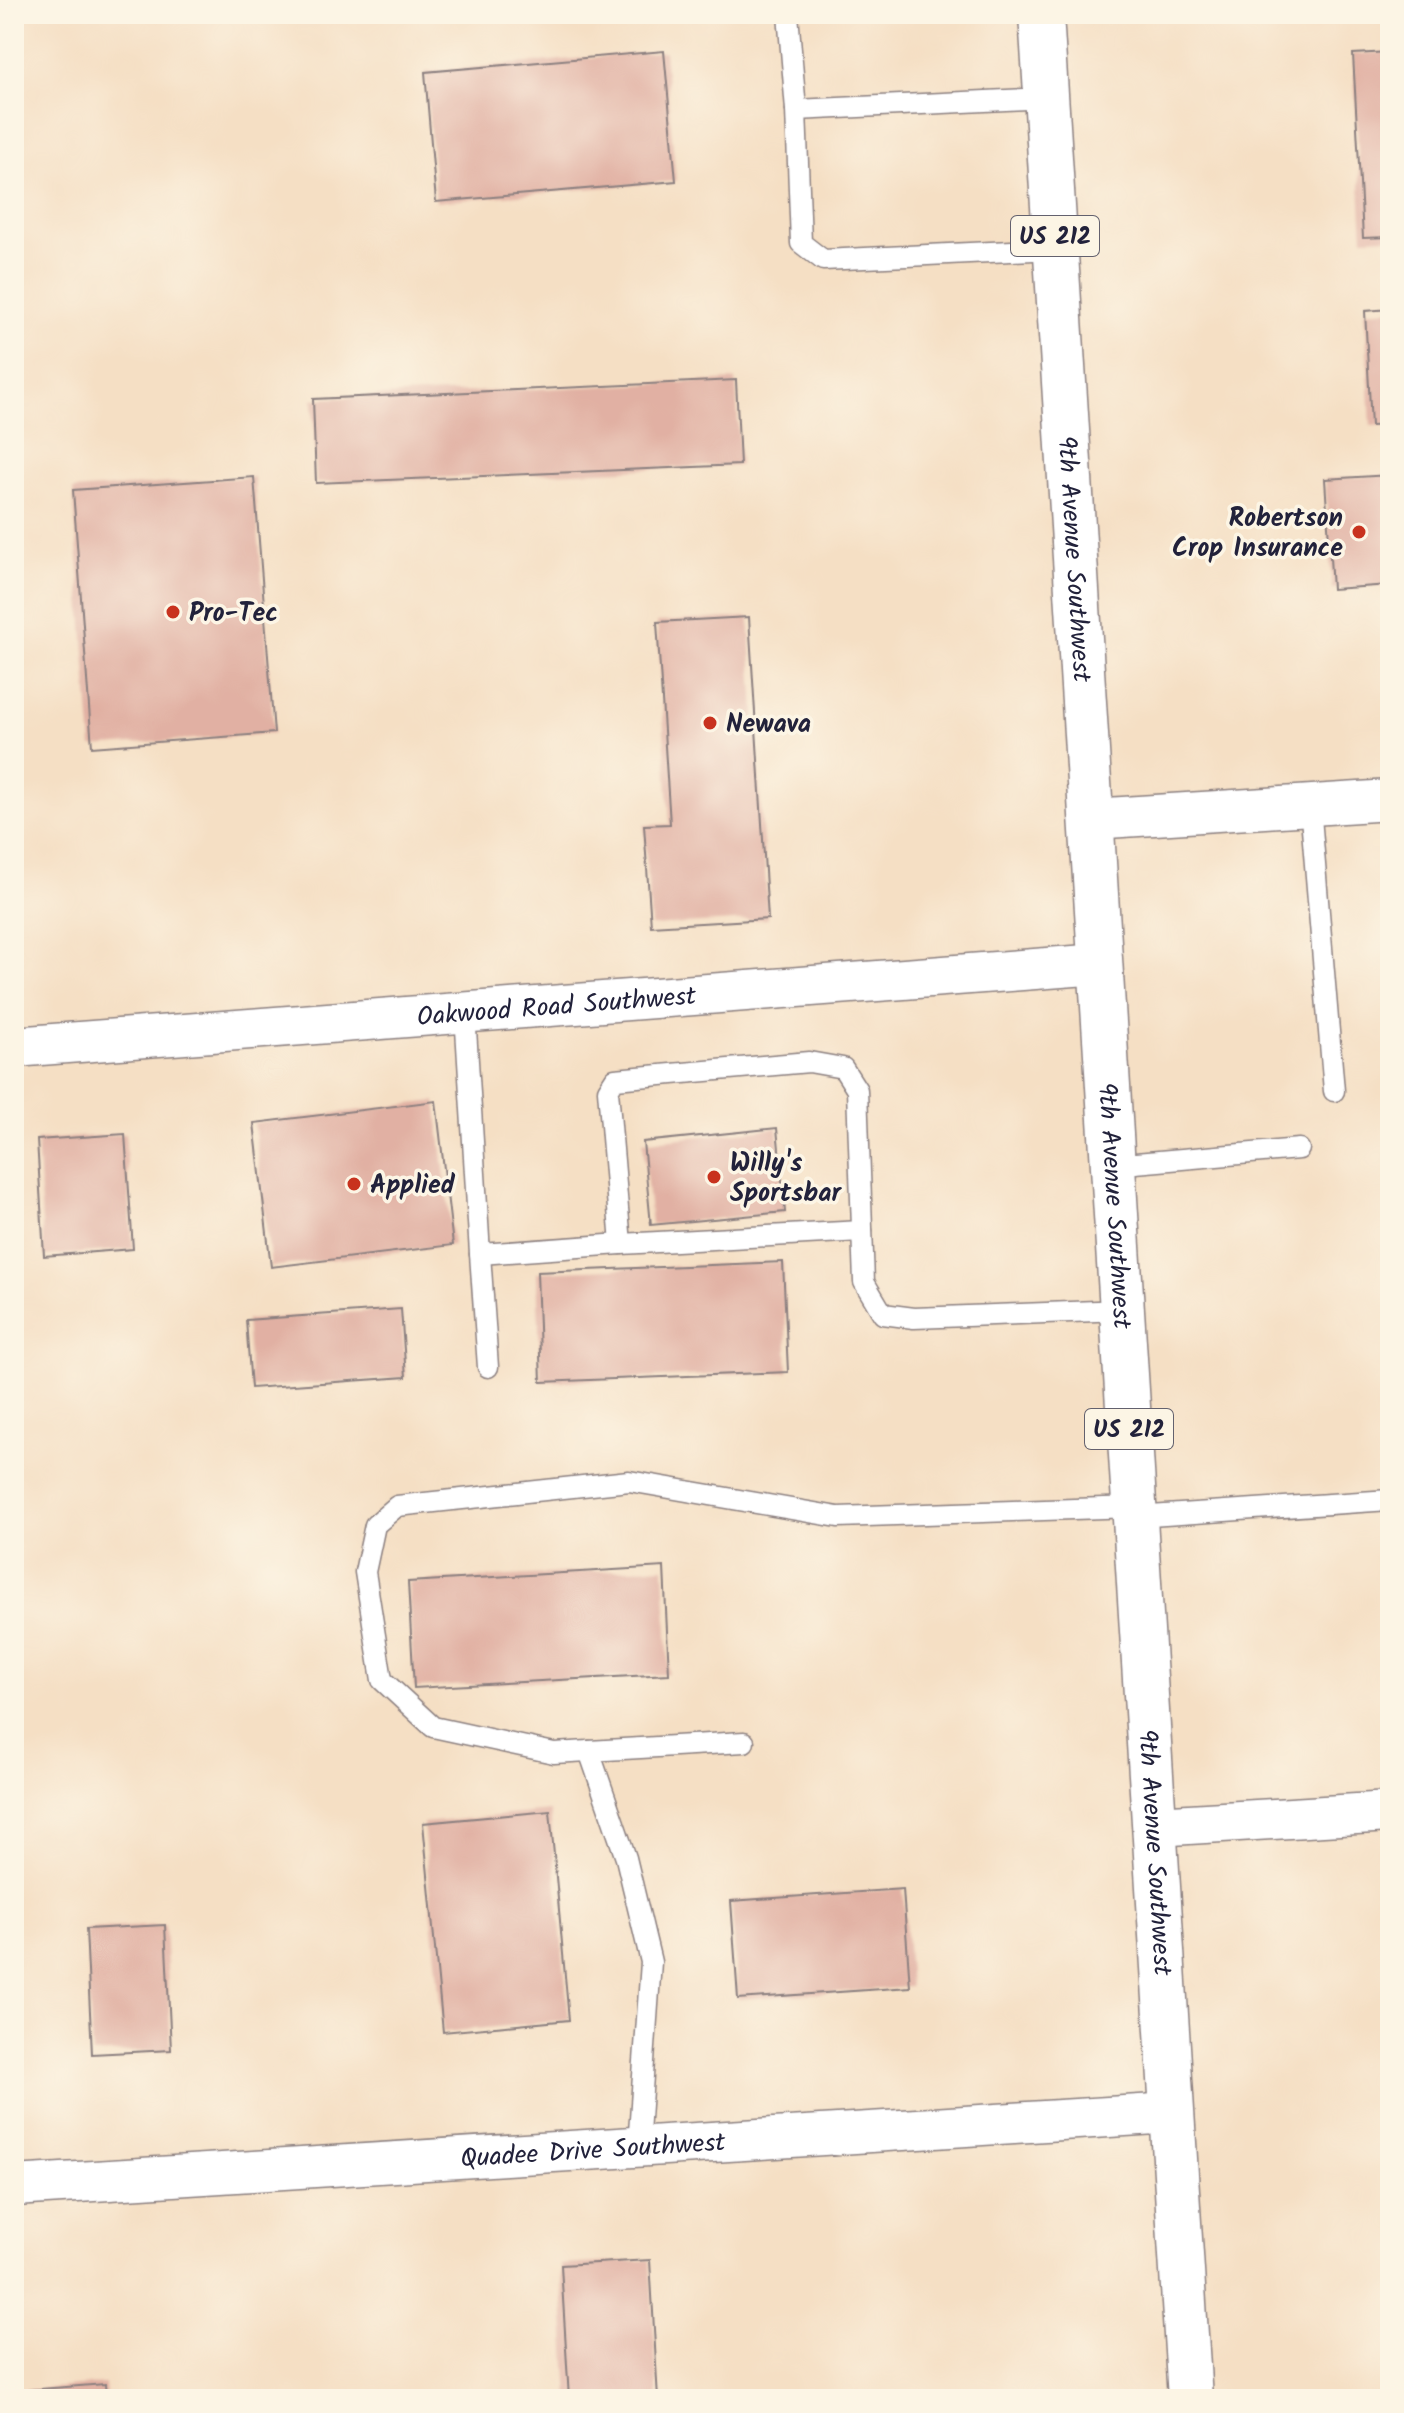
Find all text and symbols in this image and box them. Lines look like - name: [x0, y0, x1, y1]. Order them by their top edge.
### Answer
- road number: US 212: [1011, 216, 1099, 256]
- street label: 9th Avenue Southwest: [1044, 435, 1102, 684]
- place label: Robertson Crop Insurance: [1172, 498, 1343, 570]
- marker: Robertson Crop Insurance: [1350, 523, 1368, 541]
- place label: Pro-Tec: [189, 593, 278, 635]
- marker: Pro-Tec: [164, 603, 182, 621]
- place label: Newava: [726, 704, 811, 746]
- marker: Newava: [701, 714, 719, 732]
- street label: Oakwood Road Southwest: [415, 976, 699, 1039]
- street label: 9th Avenue Southwest: [1085, 1081, 1142, 1331]
- place label: Willy's Sportsbar: [730, 1143, 842, 1215]
- place label: Applied: [370, 1165, 456, 1207]
- marker: Willy's Sportsbar: [705, 1168, 723, 1186]
- marker: Applied: [345, 1175, 363, 1193]
- road number: US 212: [1085, 1409, 1173, 1449]
- street label: 9th Avenue Southwest: [1125, 1728, 1183, 1978]
- street label: Quadee Drive Southwest: [459, 2122, 728, 2181]

